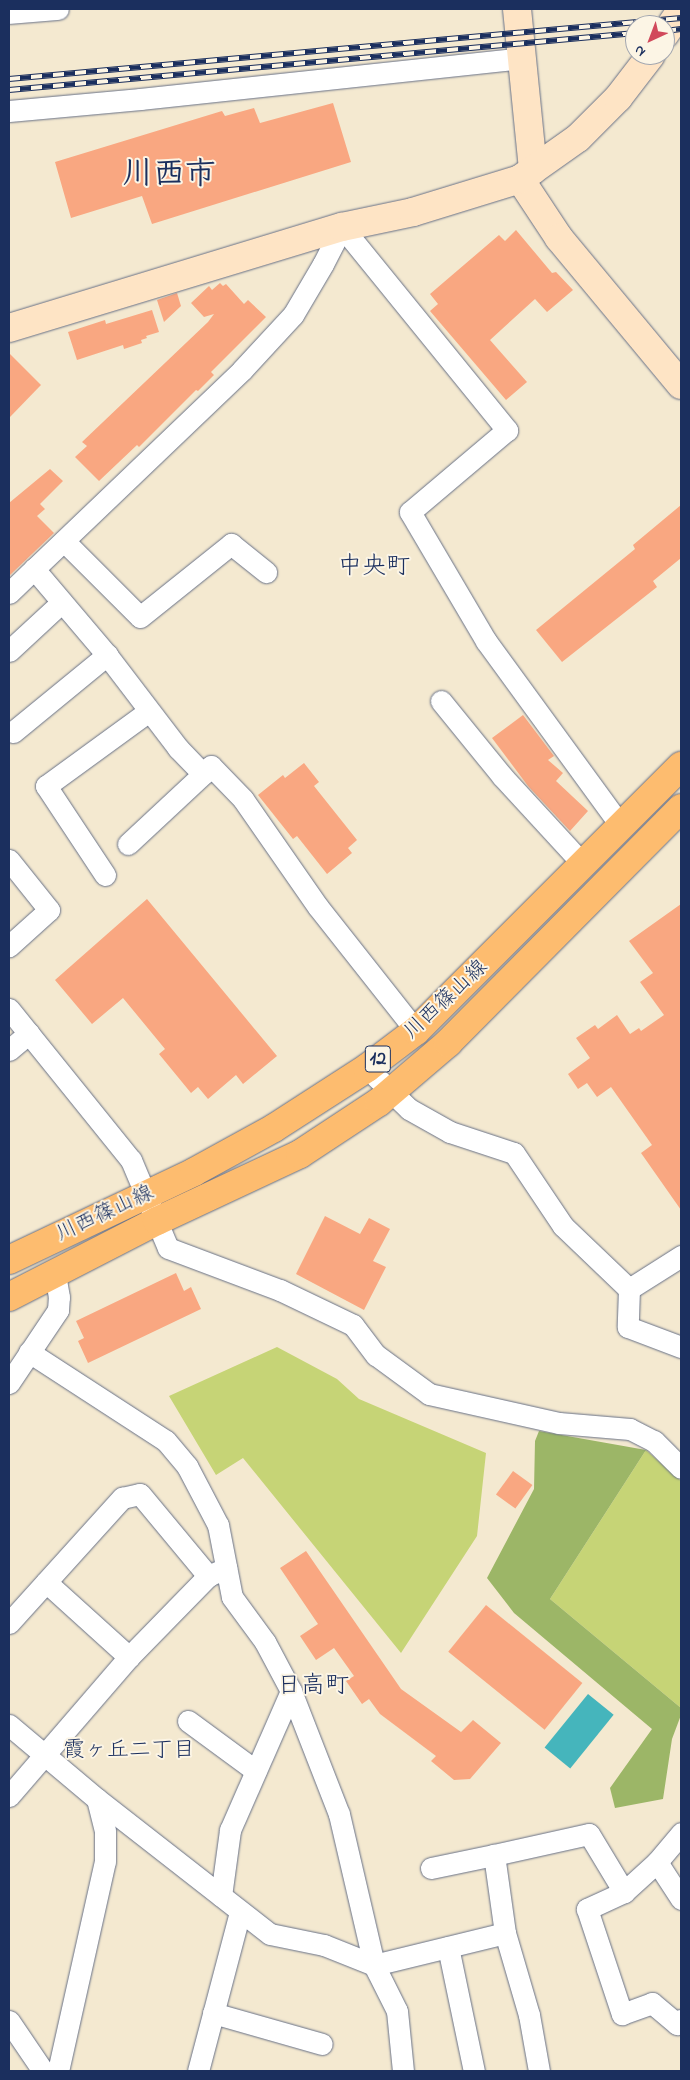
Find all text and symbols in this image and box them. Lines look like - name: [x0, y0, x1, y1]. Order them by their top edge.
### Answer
- north arrow: [625, 15, 675, 65]
- text: N: [629, 40, 651, 62]
- district label: 川西市: [123, 157, 215, 195]
- district label: 中央町: [338, 554, 410, 582]
- street label: 川西篠山線: [399, 955, 493, 1045]
- road number: 12: [364, 1042, 392, 1076]
- street label: 川西篠山線: [52, 1180, 158, 1248]
- district label: 日高町: [277, 1673, 349, 1701]
- district label: 霞ヶ丘二丁目: [63, 1739, 195, 1765]

